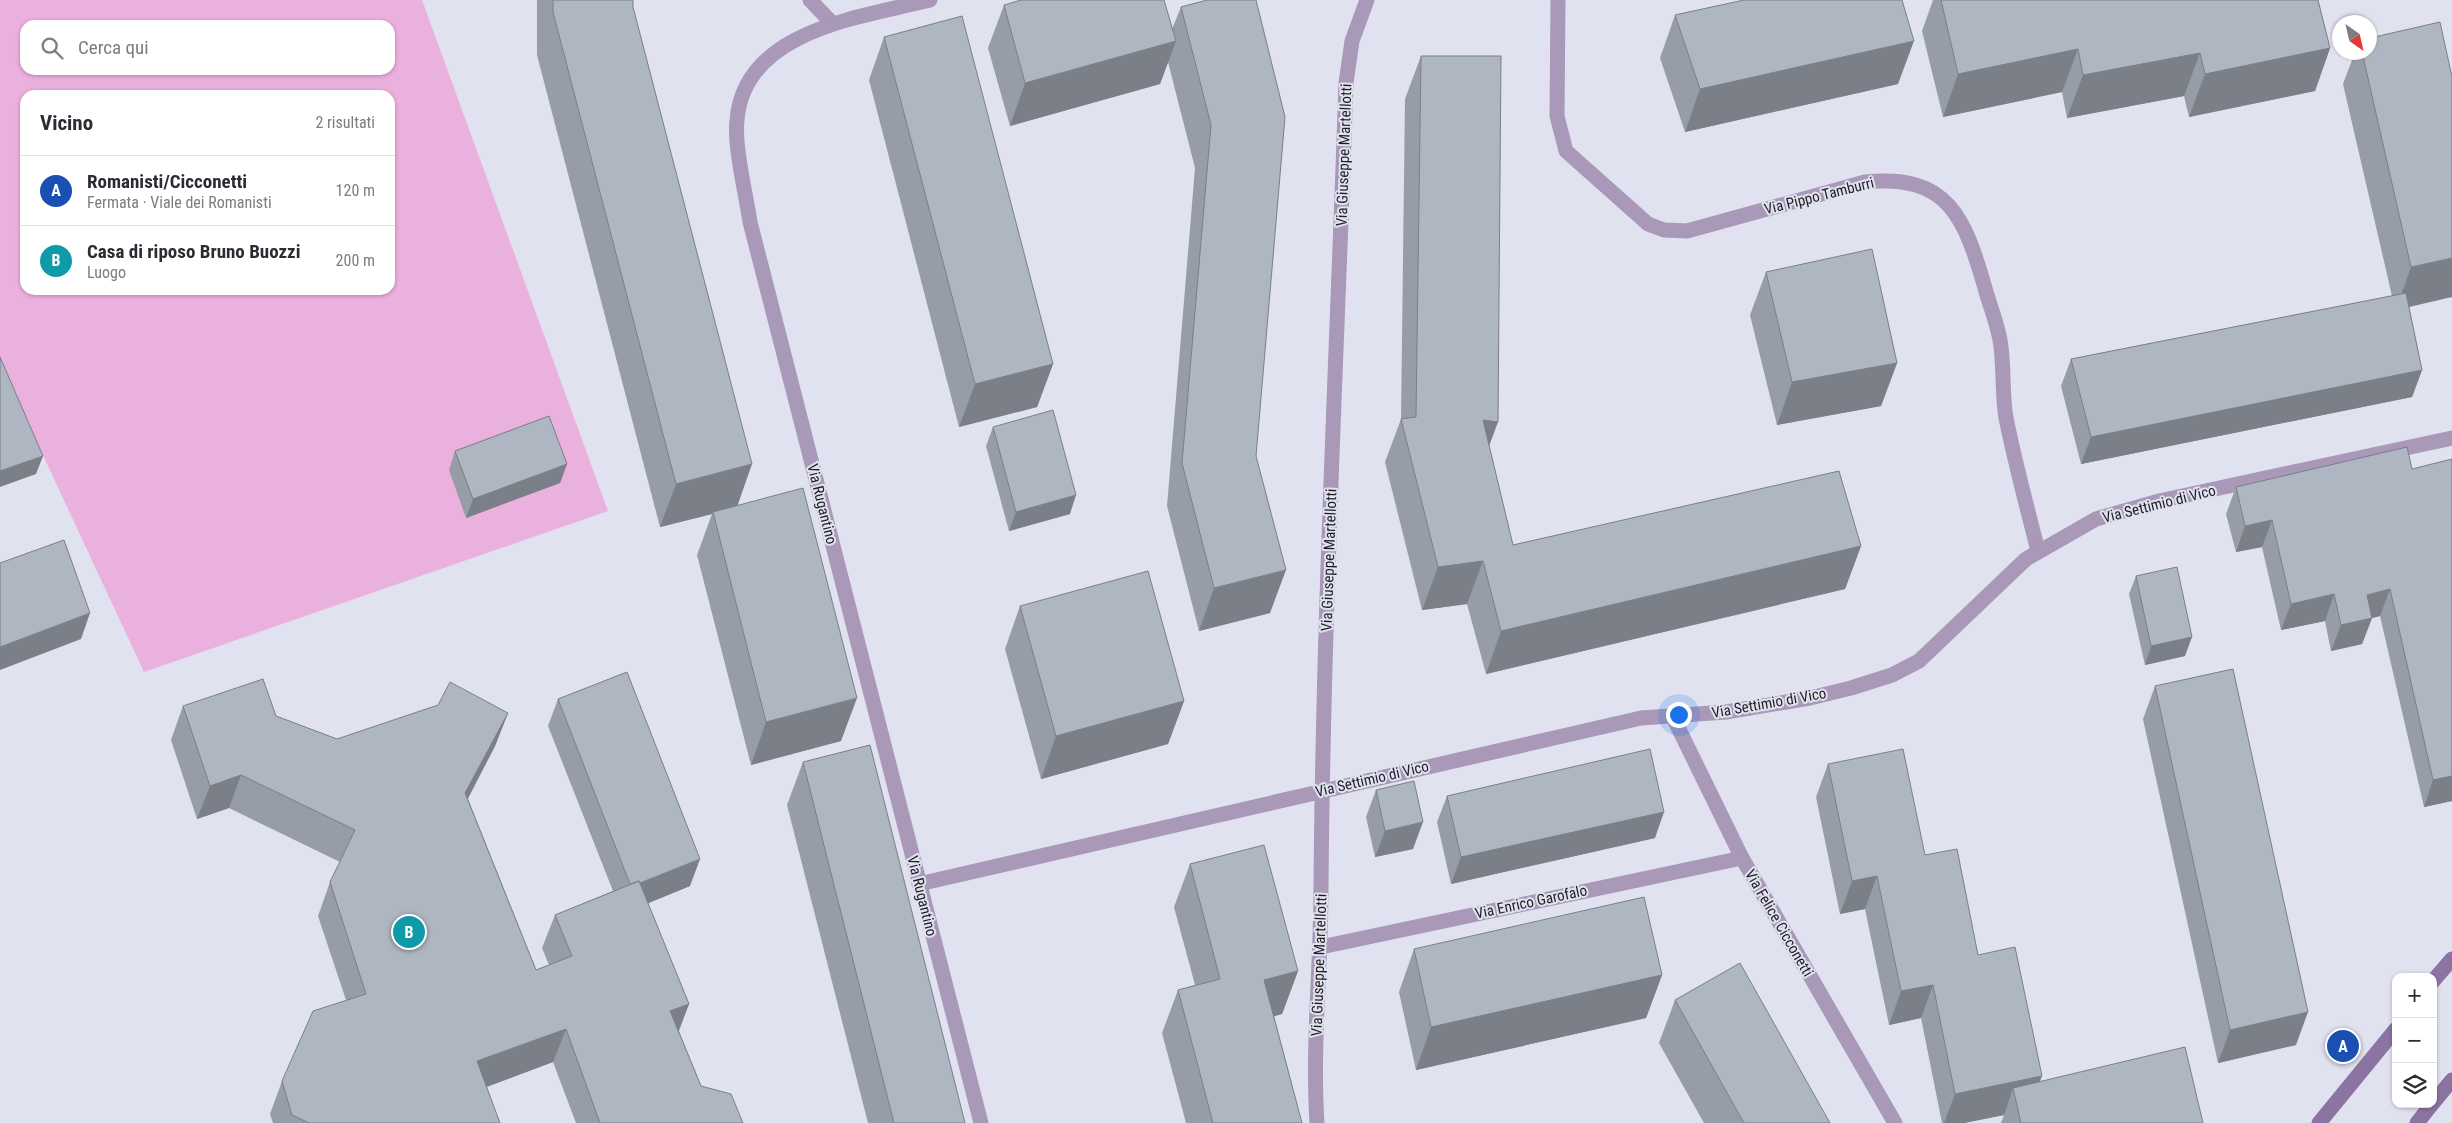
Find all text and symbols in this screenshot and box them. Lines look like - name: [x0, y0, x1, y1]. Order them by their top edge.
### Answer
- north arrow: [2332, 15, 2377, 60]
- search box: [20, 20, 395, 75]
- icon: search: [38, 34, 66, 62]
- text: Cerca qui: [78, 36, 149, 59]
- street label: Via Giuseppe Martellotti: [1333, 83, 1355, 227]
- text: Vicino: [40, 111, 93, 135]
- text: 2 risultati: [315, 113, 375, 132]
- text: Romanisti/Cicconetti: [87, 170, 247, 193]
- street label: Via Pippo Tamburri: [1762, 174, 1876, 218]
- text: A: [51, 181, 61, 200]
- text: 120 m: [336, 181, 375, 200]
- text: Fermata · Viale dei Romanisti: [87, 193, 272, 212]
- text: Casa di riposo Bruno Buozzi: [87, 240, 300, 263]
- text: B: [52, 251, 60, 270]
- text: 200 m: [336, 251, 375, 270]
- text: Luogo: [87, 263, 126, 282]
- street label: Via Rugantino: [803, 462, 841, 546]
- street label: Via Settimio di Vico: [2101, 481, 2217, 527]
- street label: Via Giuseppe Martellotti: [1318, 488, 1340, 632]
- street label: Via Settimio di Vico: [1710, 684, 1828, 722]
- your location: [1666, 702, 1692, 728]
- street label: Via Settimio di Vico: [1313, 757, 1431, 801]
- street label: Via Rugantino: [903, 854, 941, 938]
- street label: Via Felice Cicconetti: [1741, 866, 1817, 980]
- street label: Via Enrico Garofalo: [1473, 881, 1589, 923]
- street label: Via Giuseppe Martellotti: [1308, 893, 1330, 1037]
- pin: B: [393, 913, 425, 951]
- map controls: [2392, 973, 2437, 1108]
- button: +: [2392, 973, 2437, 1018]
- button: −: [2392, 1018, 2437, 1063]
- pin: A: [2327, 1027, 2359, 1065]
- button: layers: [2392, 1063, 2437, 1108]

